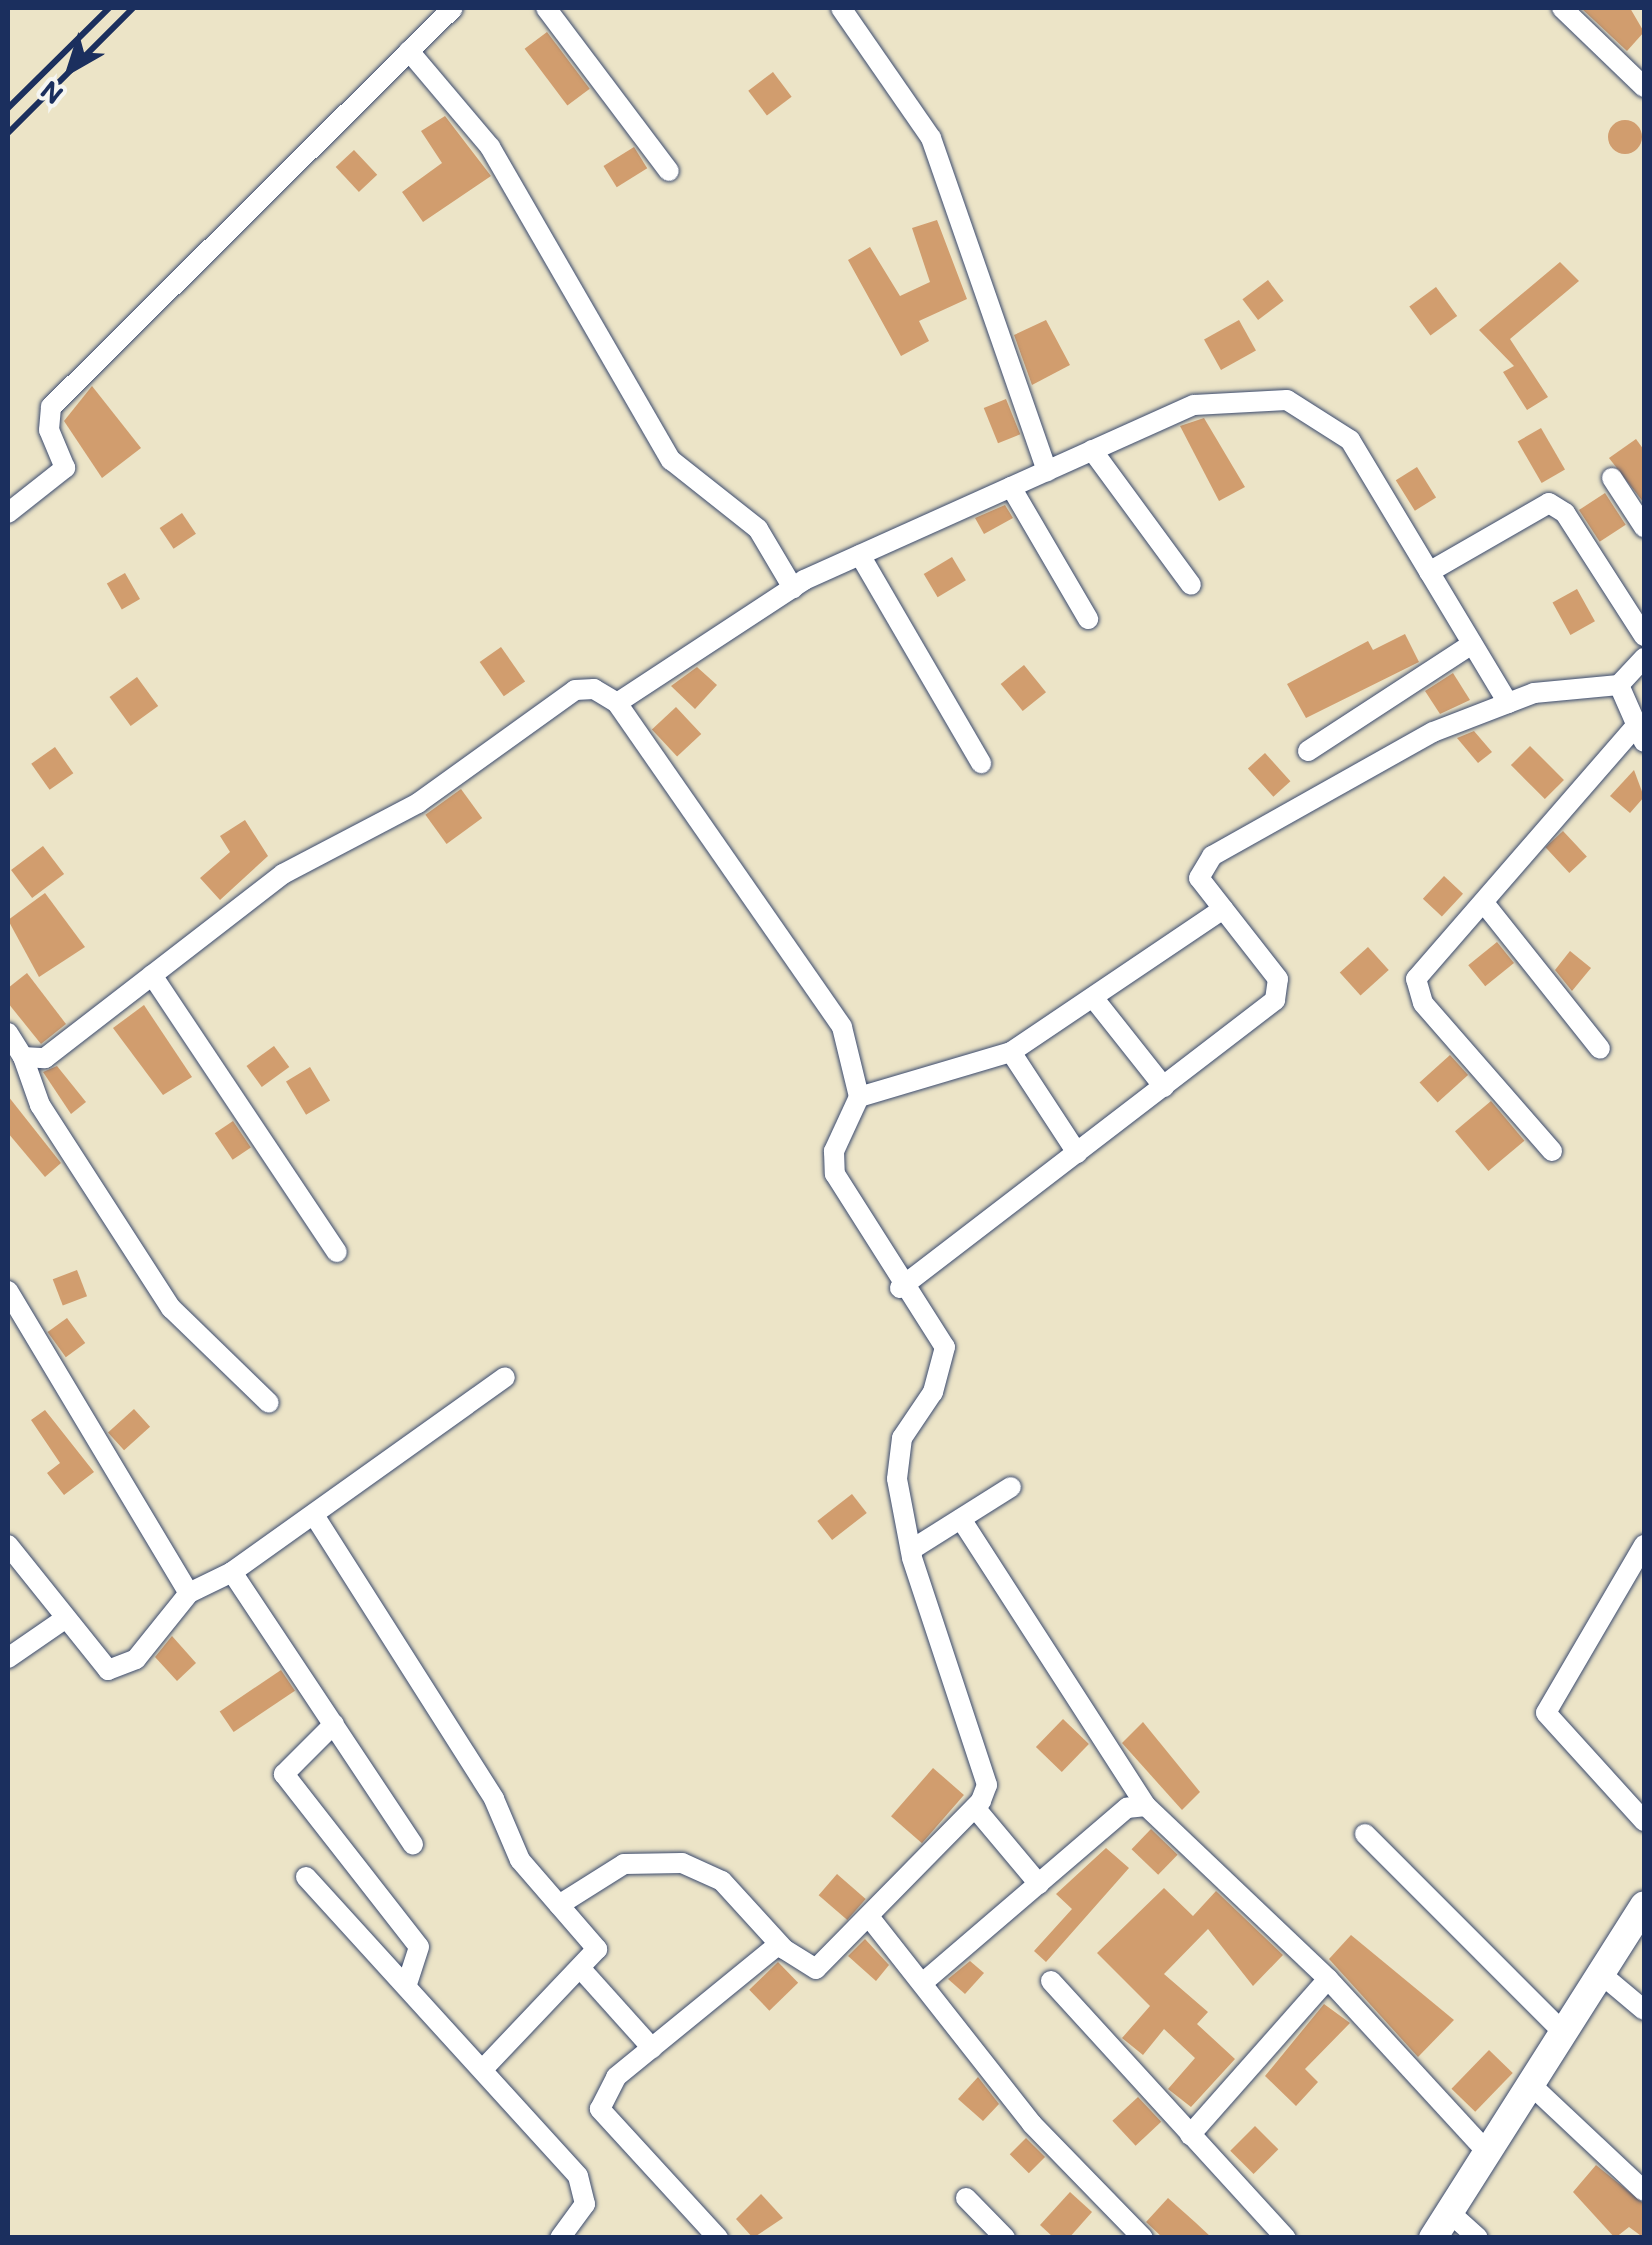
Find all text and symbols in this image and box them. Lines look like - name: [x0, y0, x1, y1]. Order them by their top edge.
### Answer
- north arrow: [20, 20, 120, 120]
- text: N: [33, 74, 69, 112]

